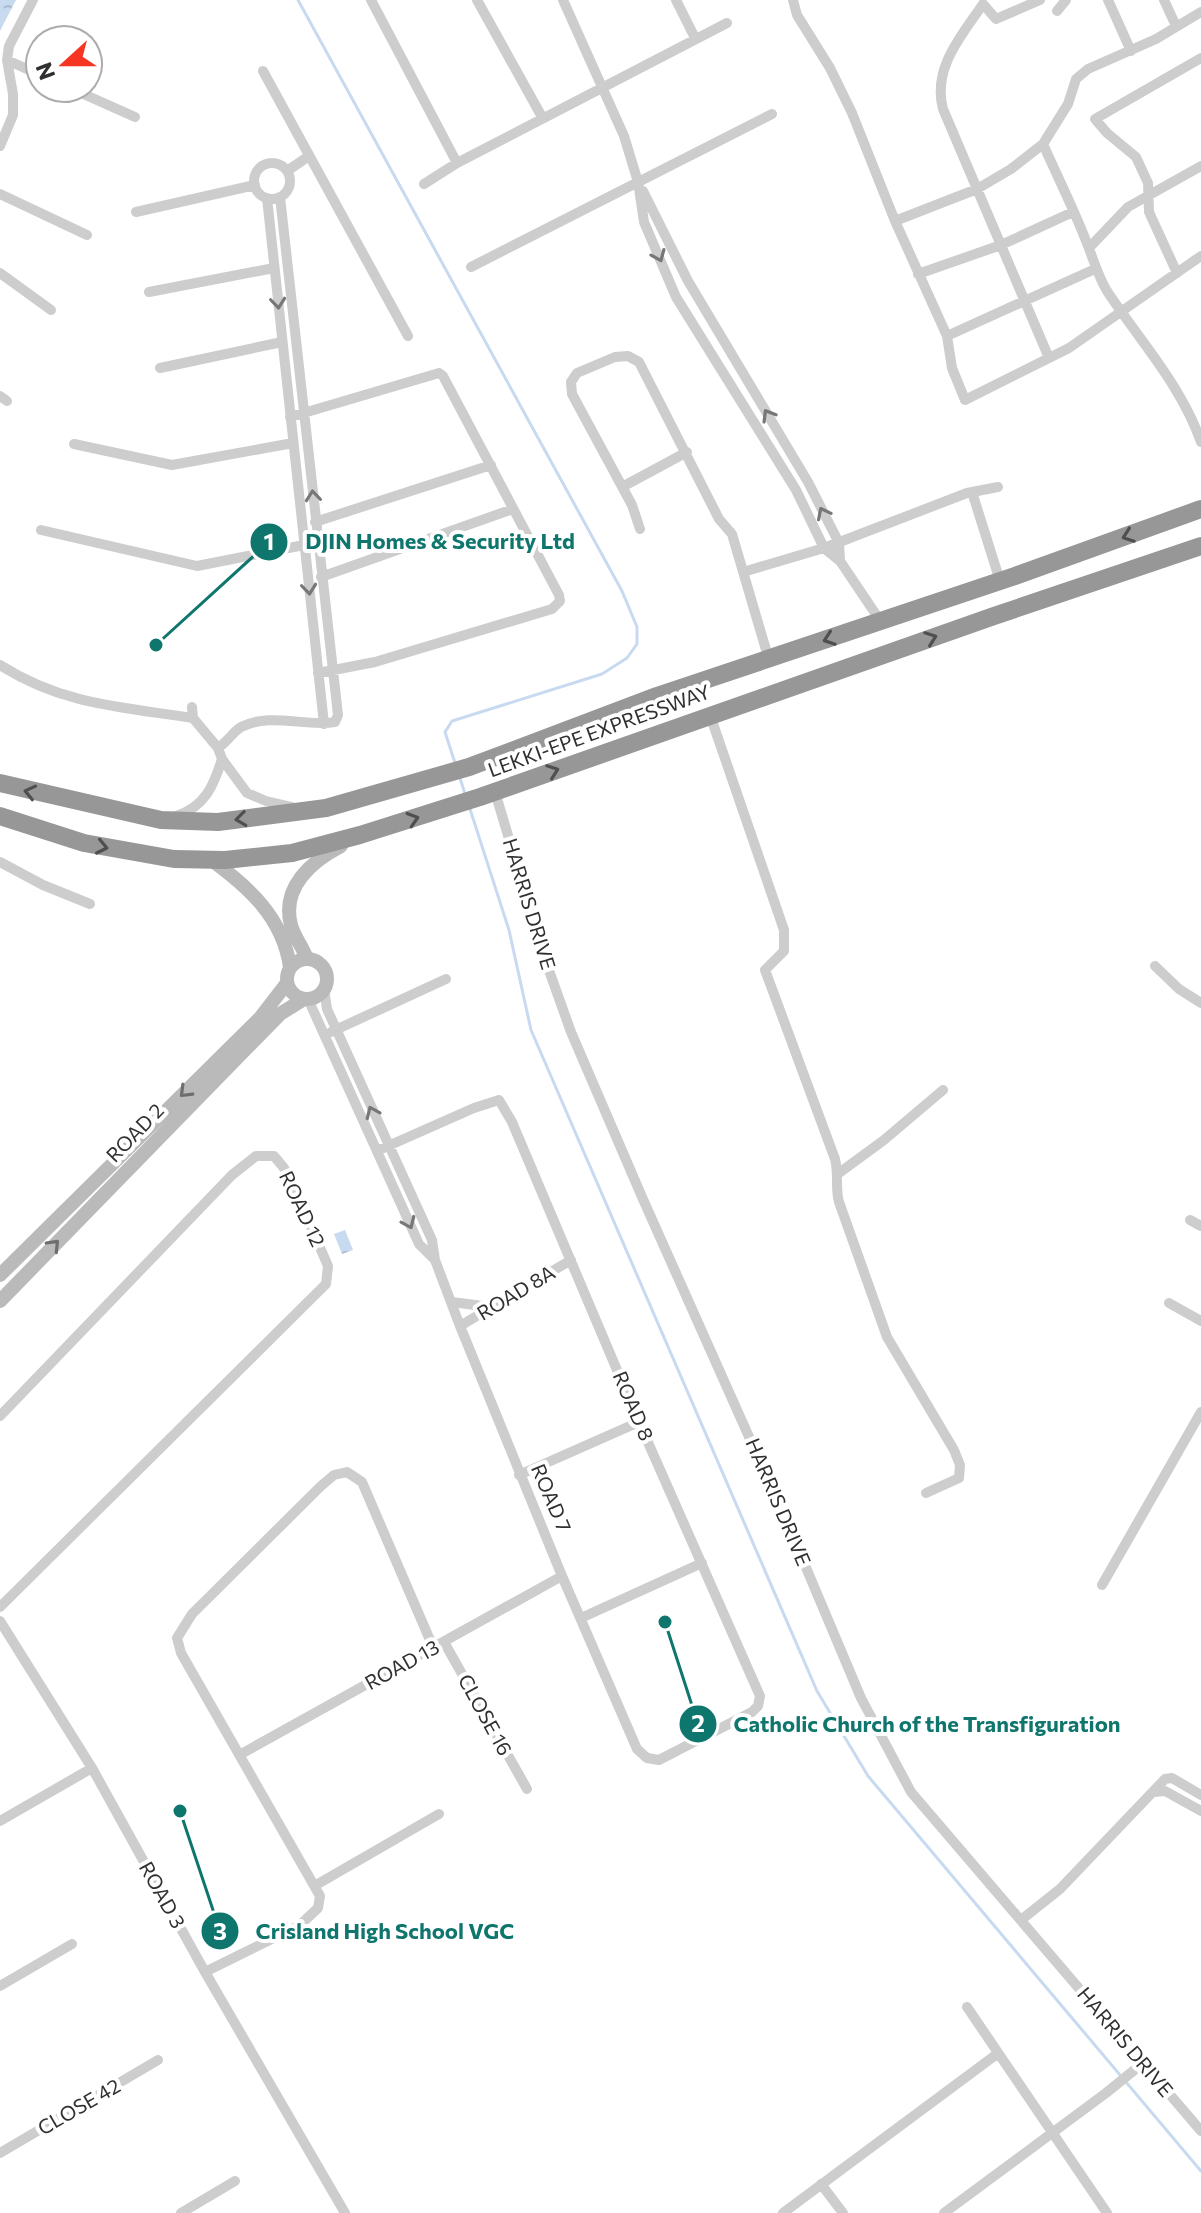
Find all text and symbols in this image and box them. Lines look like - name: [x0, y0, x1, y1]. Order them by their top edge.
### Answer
- north arrow: [24, 24, 104, 104]
- text: N: [29, 59, 60, 84]
- one-way arrow: [649, 248, 665, 262]
- one-way arrow: [270, 297, 287, 310]
- one-way arrow: [762, 409, 778, 424]
- one-way arrow: [304, 489, 321, 502]
- one-way arrow: [818, 506, 833, 521]
- callout: DJIN Homes & Security Ltd: [249, 519, 591, 565]
- text: 1: [264, 526, 274, 555]
- one-way arrow: [1122, 526, 1136, 543]
- text: DJIN Homes & Security Ltd: [305, 527, 575, 554]
- one-way arrow: [300, 583, 317, 596]
- one-way arrow: [823, 630, 837, 646]
- one-way arrow: [923, 632, 937, 648]
- street label: LEKKI-EPE EXPRESSWAY: [484, 679, 713, 781]
- one-way arrow: [545, 764, 559, 781]
- one-way arrow: [23, 784, 37, 801]
- one-way arrow: [234, 810, 248, 827]
- one-way arrow: [406, 812, 419, 828]
- street label: HARRIS DRIVE: [499, 835, 561, 972]
- one-way arrow: [96, 837, 109, 854]
- one-way arrow: [180, 1083, 194, 1097]
- street label: ROAD 2: [101, 1098, 168, 1167]
- one-way arrow: [366, 1105, 382, 1120]
- street label: ROAD 12: [275, 1167, 331, 1250]
- one-way arrow: [400, 1215, 416, 1229]
- one-way arrow: [45, 1240, 60, 1254]
- street label: ROAD 8A: [472, 1259, 559, 1325]
- street label: ROAD 8: [609, 1367, 659, 1444]
- street label: HARRIS DRIVE: [741, 1434, 817, 1569]
- street label: ROAD 7: [527, 1460, 577, 1535]
- street label: ROAD 13: [360, 1634, 443, 1694]
- street label: CLOSE 16: [454, 1670, 518, 1759]
- callout: Catholic Church of the Transfiguration: [678, 1701, 1137, 1747]
- text: 2: [691, 1708, 705, 1737]
- text: Catholic Church of the Transfiguration: [733, 1710, 1121, 1737]
- street label: ROAD 3: [135, 1857, 191, 1932]
- callout: Crisland High School VGC: [200, 1908, 530, 1954]
- text: 3: [213, 1916, 227, 1945]
- text: Crisland High School VGC: [256, 1917, 514, 1944]
- street label: HARRIS DRIVE: [1073, 1982, 1179, 2101]
- street label: CLOSE 42: [33, 2073, 124, 2139]

